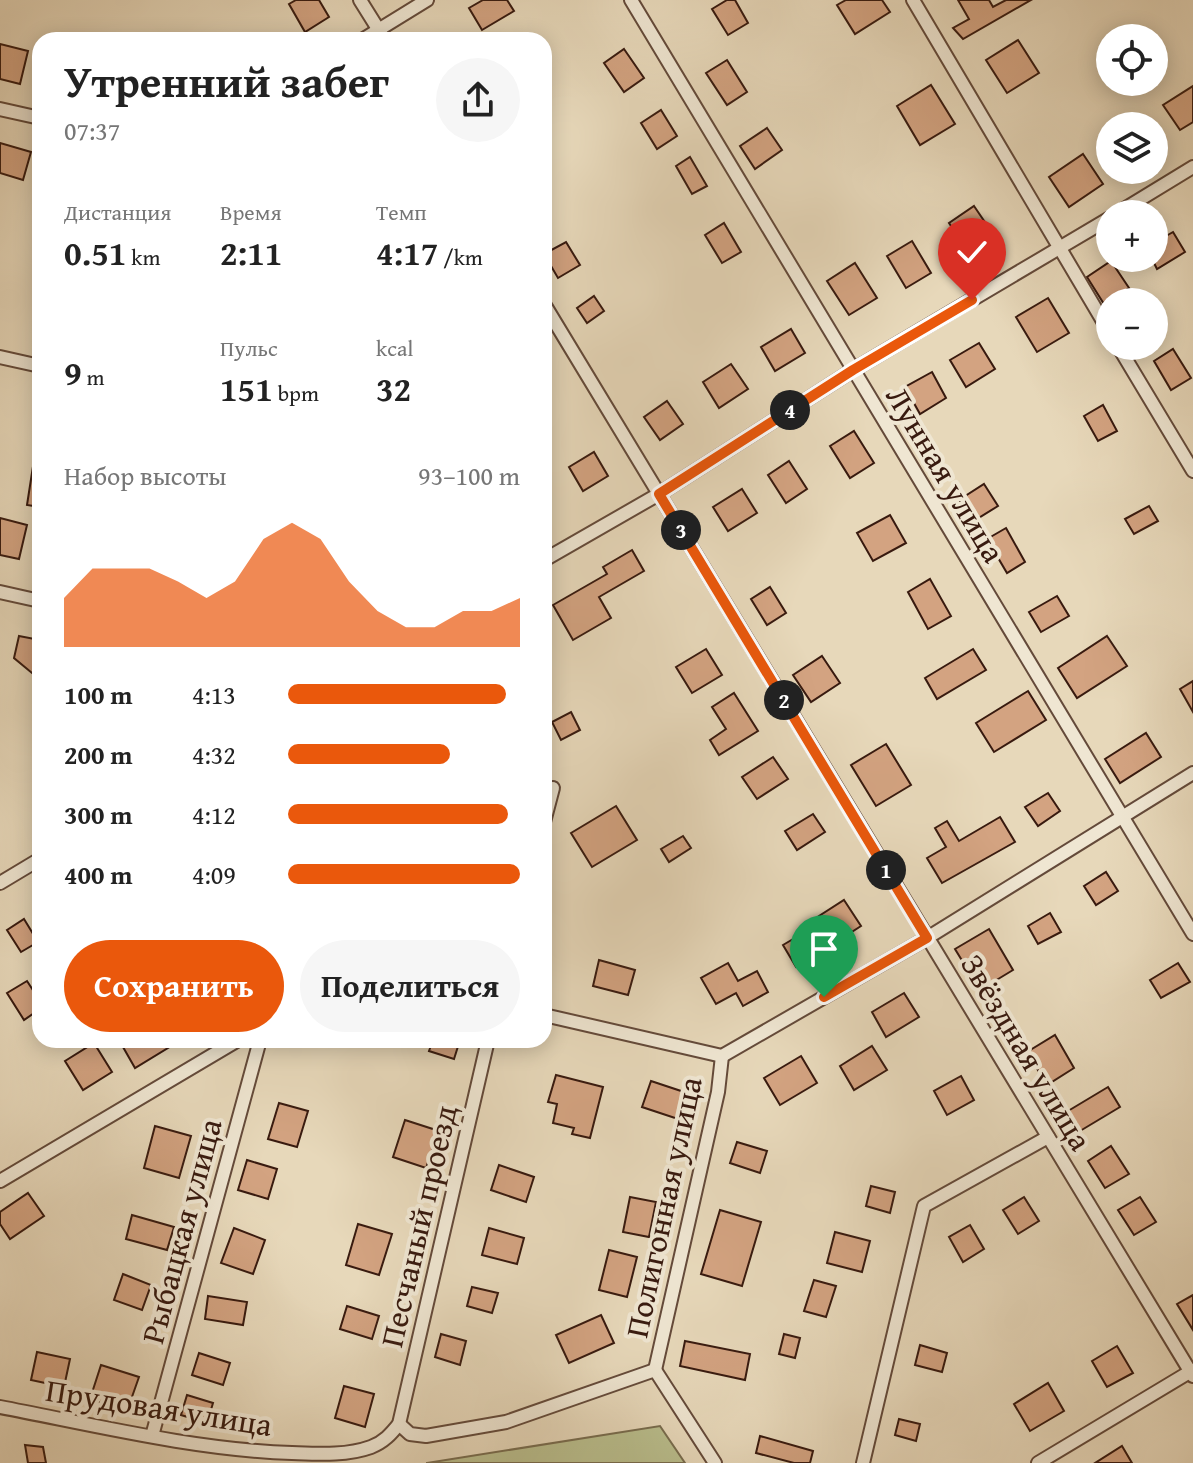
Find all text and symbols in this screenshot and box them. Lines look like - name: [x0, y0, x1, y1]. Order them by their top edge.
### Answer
- map controls: [1096, 24, 1168, 360]
- button: locate: [1096, 24, 1168, 96]
- text: Утренний забег: [64, 49, 389, 113]
- button: share: [436, 58, 520, 142]
- text: 07:37: [64, 111, 120, 150]
- button: layers: [1096, 112, 1168, 184]
- text: Дистанция: [64, 196, 172, 228]
- text: Время: [220, 196, 282, 228]
- text: Темп: [376, 196, 427, 228]
- button: +: [1096, 200, 1168, 272]
- pin: [938, 218, 1006, 300]
- text: 0.51: [64, 228, 126, 277]
- text: 2:11: [220, 228, 282, 277]
- text: 4:17: [376, 228, 438, 277]
- icon: check: [950, 230, 994, 274]
- text: km: [126, 241, 160, 273]
- text: /km: [438, 241, 483, 273]
- button: −: [1096, 288, 1168, 360]
- text: Пульс: [220, 332, 278, 364]
- text: kcal: [376, 332, 414, 364]
- text: 9: [64, 348, 82, 397]
- text: m: [82, 361, 104, 393]
- text: 151: [220, 364, 273, 413]
- text: 32: [376, 364, 411, 413]
- text: bpm: [273, 377, 319, 409]
- street label: Лунная улица: [875, 377, 1018, 572]
- pin: 4: [770, 390, 810, 430]
- text: 4: [784, 394, 796, 426]
- text: Набор высоты: [64, 456, 226, 495]
- text: 93–100 m: [418, 456, 520, 495]
- pin: 3: [661, 510, 701, 550]
- text: 3: [675, 514, 687, 546]
- text: 100 m: [64, 675, 132, 714]
- text: 4:13: [192, 675, 236, 714]
- pin: 2: [764, 680, 804, 720]
- text: 2: [778, 684, 790, 716]
- text: 200 m: [64, 735, 132, 774]
- text: 4:32: [192, 735, 236, 774]
- text: 300 m: [64, 795, 132, 834]
- text: 4:12: [192, 795, 236, 834]
- pin: 1: [866, 850, 906, 890]
- text: 1: [880, 854, 892, 886]
- text: 400 m: [64, 855, 132, 894]
- text: 4:09: [192, 855, 236, 894]
- pin: [790, 915, 858, 997]
- icon: arrive: [802, 927, 846, 971]
- button: Сохранить: [64, 940, 284, 1032]
- button: Поделиться: [300, 940, 520, 1032]
- street label: Звёздная улица: [950, 945, 1105, 1160]
- street label: Полигонная улица: [612, 1072, 714, 1342]
- street label: Песчаный проезд: [367, 1100, 469, 1352]
- street label: Рыбацкая улица: [128, 1113, 234, 1349]
- street label: Прудовая улица: [43, 1366, 276, 1448]

